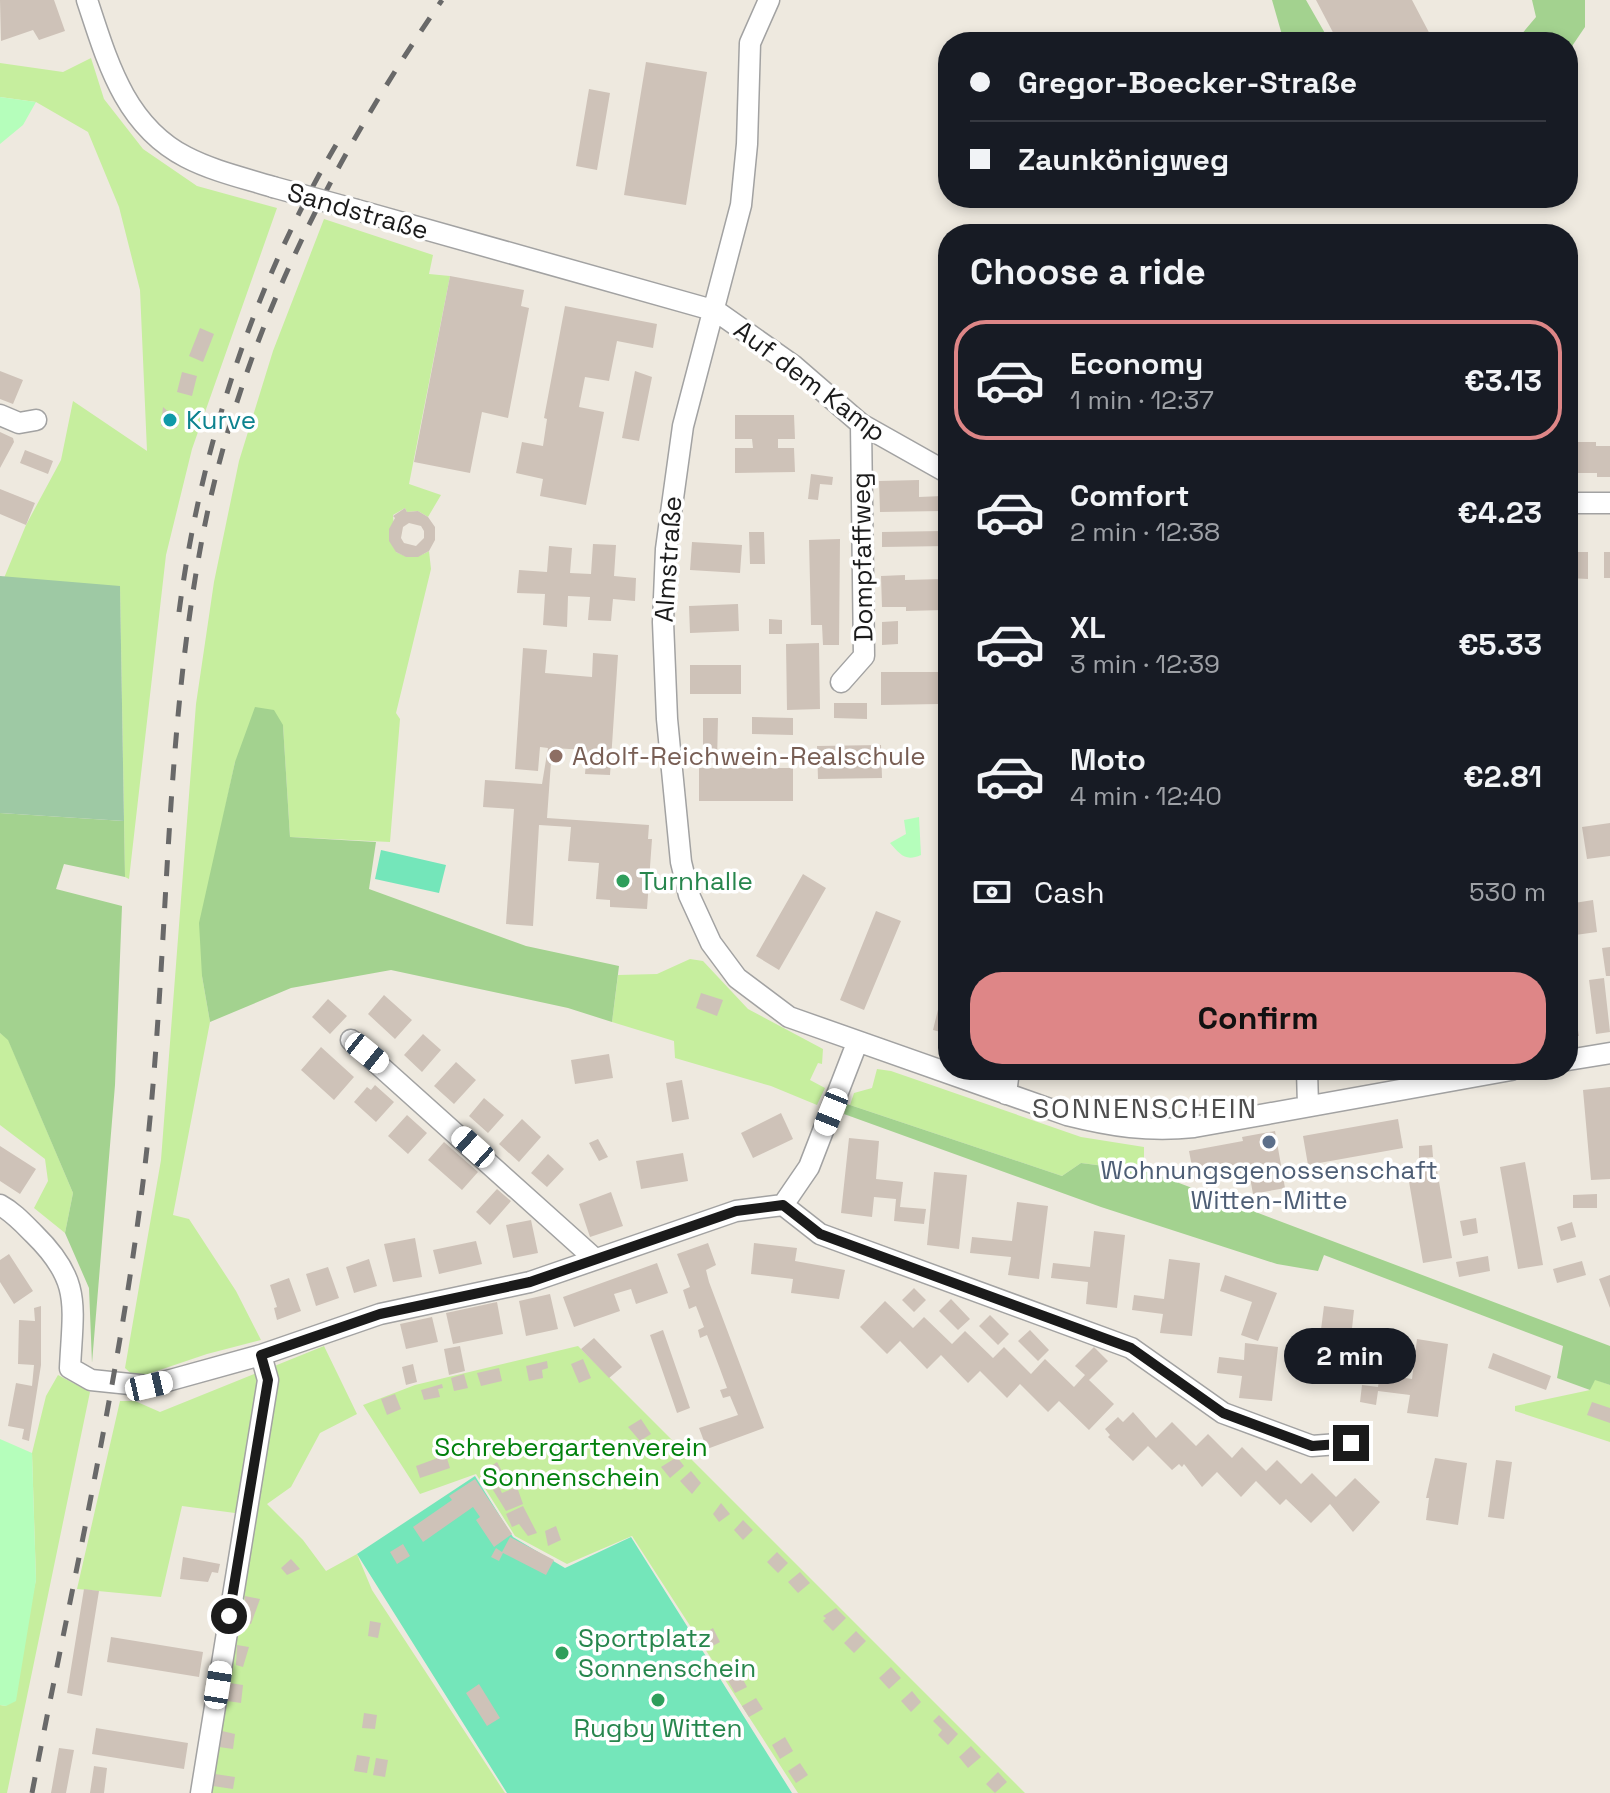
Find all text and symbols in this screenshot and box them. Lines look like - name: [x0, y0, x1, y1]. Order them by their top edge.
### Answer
- text: Gregor-Boecker-Straße: [1018, 63, 1357, 102]
- text: Zaunkönigweg: [1018, 140, 1229, 179]
- street label: Sandstraße: [284, 175, 432, 247]
- text: Choose a ride: [970, 249, 1206, 295]
- street label: Auf dem Kamp: [727, 313, 893, 449]
- icon: car: [974, 344, 1046, 416]
- text: Economy: [1070, 344, 1203, 383]
- text: €3.13: [1464, 361, 1542, 400]
- text: 1 min · 12:37: [1070, 383, 1214, 417]
- place label: Kurve: [186, 403, 256, 437]
- marker: Kurve: [161, 411, 179, 429]
- street label: Dompfaffweg: [844, 472, 880, 642]
- icon: car: [974, 476, 1046, 548]
- text: Comfort: [1070, 476, 1189, 515]
- text: €4.23: [1458, 493, 1542, 532]
- street label: Almstraße: [647, 495, 689, 623]
- text: 2 min · 12:38: [1070, 515, 1220, 549]
- icon: car: [974, 608, 1046, 680]
- text: XL: [1070, 608, 1106, 647]
- text: €5.33: [1458, 625, 1542, 664]
- text: 3 min · 12:39: [1070, 647, 1220, 681]
- place label: Adolf-Reichwein-Realschule: [572, 739, 926, 773]
- icon: car: [974, 740, 1046, 812]
- text: Moto: [1070, 740, 1146, 779]
- marker: Adolf-Reichwein-Realschule: [547, 747, 565, 765]
- text: €2.81: [1463, 757, 1542, 796]
- text: 4 min · 12:40: [1070, 779, 1222, 813]
- place label: Turnhalle: [639, 864, 753, 898]
- icon: cash: [970, 870, 1014, 914]
- marker: Turnhalle: [614, 872, 632, 890]
- text: Cash: [1034, 873, 1105, 912]
- text: 530 m: [1469, 875, 1546, 909]
- button: Confirm: [970, 972, 1546, 1064]
- car: [341, 1029, 393, 1077]
- car: [811, 1085, 851, 1139]
- district label: SONNENSCHEIN: [1032, 1090, 1258, 1126]
- car: [447, 1122, 499, 1172]
- marker: Wohnungsgenossenschaft Witten-Mitte: [1260, 1133, 1278, 1151]
- place label: Wohnungsgenossenschaft Witten-Mitte: [1100, 1153, 1438, 1217]
- callout: 2 min: [1285, 1327, 1417, 1383]
- text: 2 min: [1316, 1339, 1384, 1373]
- car: [123, 1369, 175, 1403]
- route end: [1333, 1425, 1369, 1461]
- park label: Schrebergartenverein Sonnenschein: [434, 1430, 708, 1494]
- route start: [211, 1598, 247, 1634]
- place label: Sportplatz Sonnenschein: [578, 1621, 756, 1685]
- marker: Sportplatz Sonnenschein: [553, 1644, 571, 1662]
- car: [202, 1659, 234, 1711]
- marker: Rugby Witten: [649, 1691, 667, 1709]
- place label: Rugby Witten: [574, 1711, 742, 1745]

